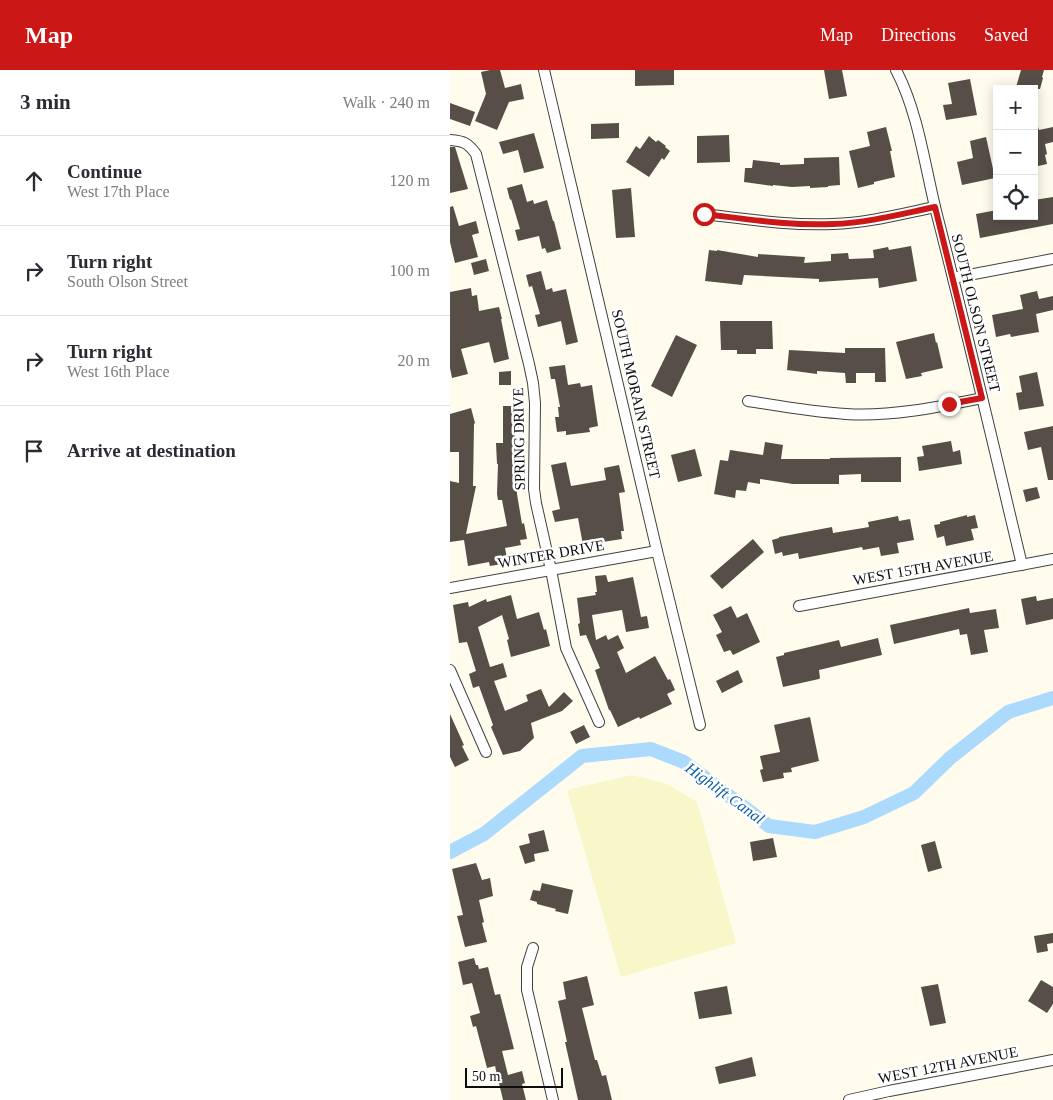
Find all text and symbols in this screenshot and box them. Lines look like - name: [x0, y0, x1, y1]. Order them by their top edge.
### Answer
- text: Map: [25, 22, 73, 48]
- text: Map: [820, 25, 853, 45]
- text: Directions: [881, 25, 956, 45]
- text: Saved: [984, 25, 1028, 45]
- map controls: [993, 85, 1038, 220]
- button: +: [993, 85, 1038, 130]
- text: 3 min: [20, 90, 71, 114]
- text: Walk · 240 m: [343, 94, 430, 111]
- button: −: [993, 130, 1038, 175]
- text: Continue: [67, 161, 142, 182]
- icon: ahead: [20, 167, 48, 195]
- text: 120 m: [390, 172, 430, 189]
- button: locate: [993, 175, 1038, 220]
- text: West 17th Place: [67, 183, 170, 200]
- route start: [693, 203, 716, 226]
- street label: SOUTH OLSON STREET: [949, 232, 1003, 394]
- text: Turn right: [67, 251, 152, 272]
- icon: right: [20, 257, 48, 285]
- text: 100 m: [390, 262, 430, 279]
- text: South Olson Street: [67, 273, 188, 290]
- street label: SOUTH MORAIN STREET: [609, 308, 663, 480]
- text: Turn right: [67, 341, 152, 362]
- icon: right: [20, 347, 48, 375]
- text: 20 m: [398, 352, 430, 369]
- text: West 16th Place: [67, 363, 170, 380]
- street label: SPRING DRIVE: [510, 387, 528, 491]
- route end: [938, 393, 961, 416]
- icon: arrive: [20, 437, 48, 465]
- text: Arrive at destination: [67, 440, 236, 461]
- street label: WINTER DRIVE: [496, 537, 606, 571]
- street label: WEST 15TH AVENUE: [852, 548, 994, 588]
- water label: Highlift Canal: [681, 758, 768, 828]
- street label: WEST 12TH AVENUE: [877, 1044, 1019, 1086]
- scale bar: [465, 1065, 562, 1088]
- text: 50 m: [472, 1069, 500, 1084]

